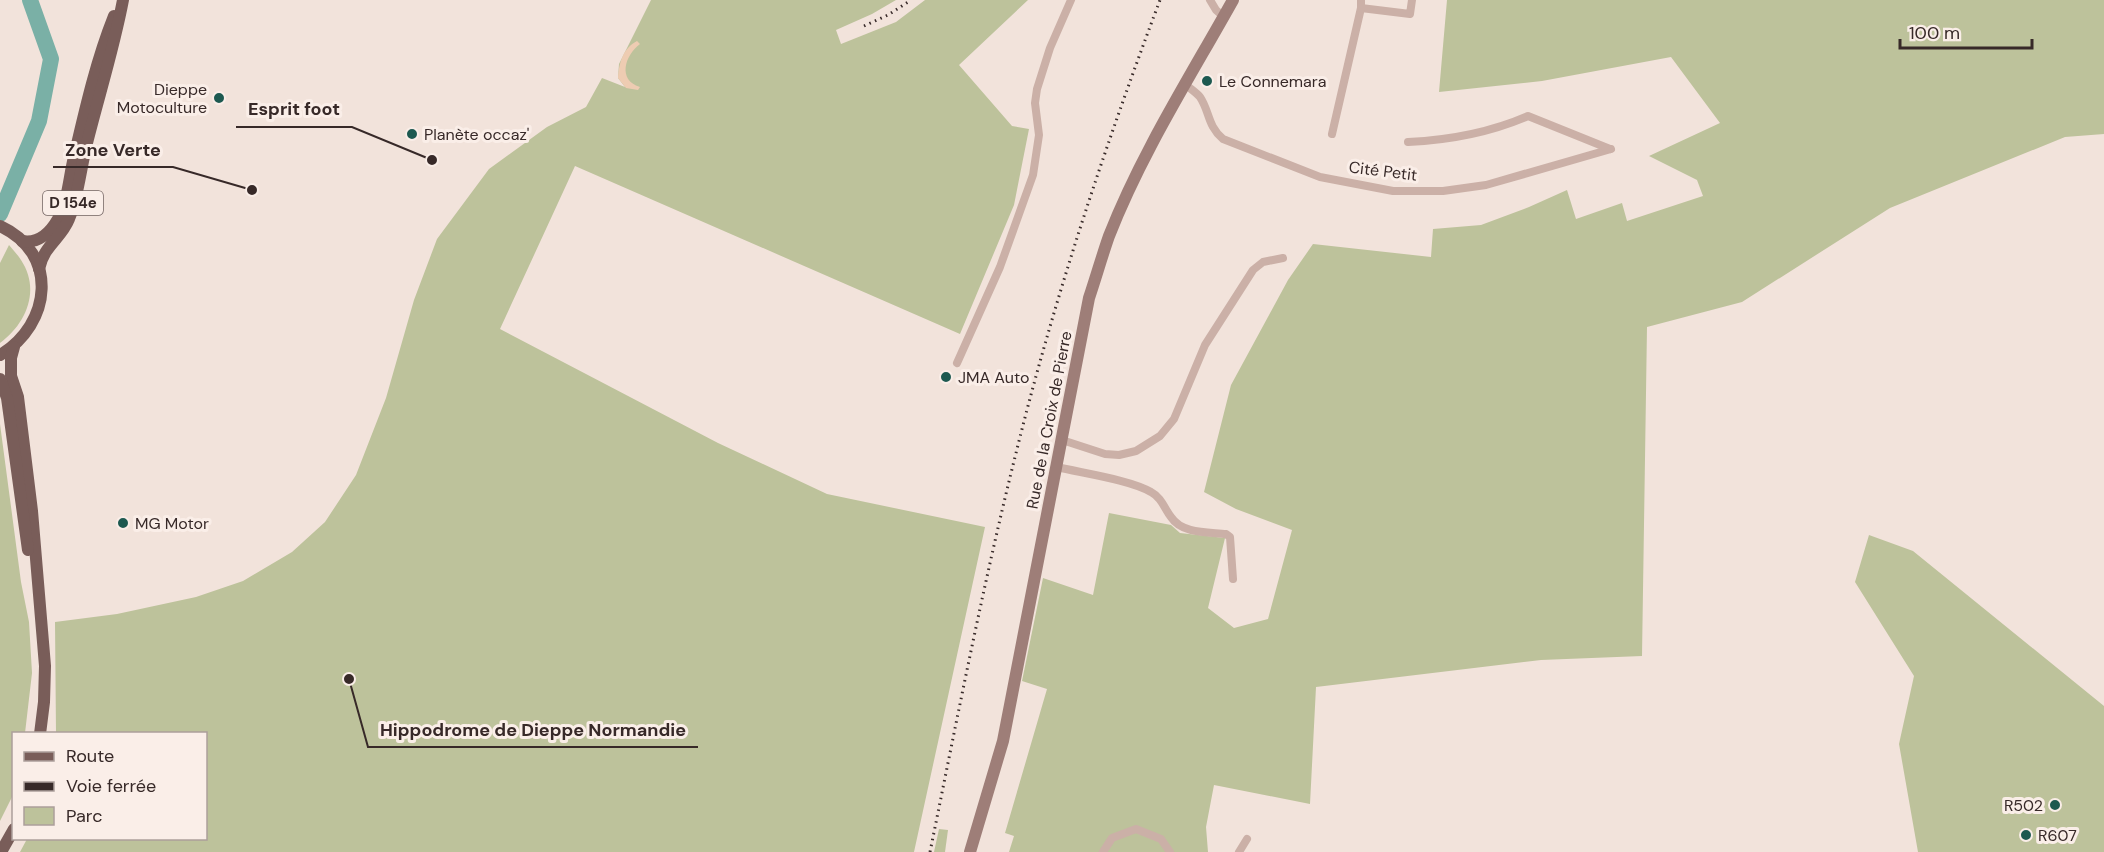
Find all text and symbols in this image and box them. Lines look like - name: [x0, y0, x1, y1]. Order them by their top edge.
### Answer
- scale bar: [1900, 12, 2032, 50]
- text: 100 m: [1909, 21, 1960, 45]
- place label: Le Connemara: [1219, 71, 1326, 92]
- marker: Le Connemara: [1200, 74, 1214, 88]
- place label: Dieppe Motoculture: [117, 79, 207, 118]
- marker: Dieppe Motoculture: [212, 91, 226, 105]
- callout: Esprit foot: [236, 91, 352, 127]
- text: Esprit foot: [248, 97, 340, 121]
- place label: Planète occaz': [424, 124, 529, 145]
- marker: Planète occaz': [405, 127, 419, 141]
- callout: Zone Verte: [53, 131, 173, 167]
- text: Zone Verte: [65, 138, 161, 162]
- street label: Cité Petit: [1348, 156, 1418, 186]
- road number: D 154e: [43, 191, 103, 215]
- street label: Rue de la Croix de Pierre: [1021, 329, 1077, 511]
- place label: JMA Auto: [958, 367, 1030, 388]
- marker: JMA Auto: [939, 370, 953, 384]
- place label: MG Motor: [135, 513, 209, 534]
- marker: MG Motor: [116, 516, 130, 530]
- callout: Hippodrome de Dieppe Normandie: [368, 711, 698, 747]
- text: Hippodrome de Dieppe Normandie: [380, 718, 686, 742]
- legend: [12, 732, 207, 840]
- text: Route: [66, 744, 114, 768]
- text: Voie ferrée: [66, 774, 156, 798]
- place label: R502: [2004, 795, 2043, 816]
- marker: R502: [2048, 798, 2062, 812]
- text: Parc: [66, 804, 102, 828]
- place label: R607: [2038, 825, 2077, 846]
- marker: R607: [2019, 828, 2033, 842]

